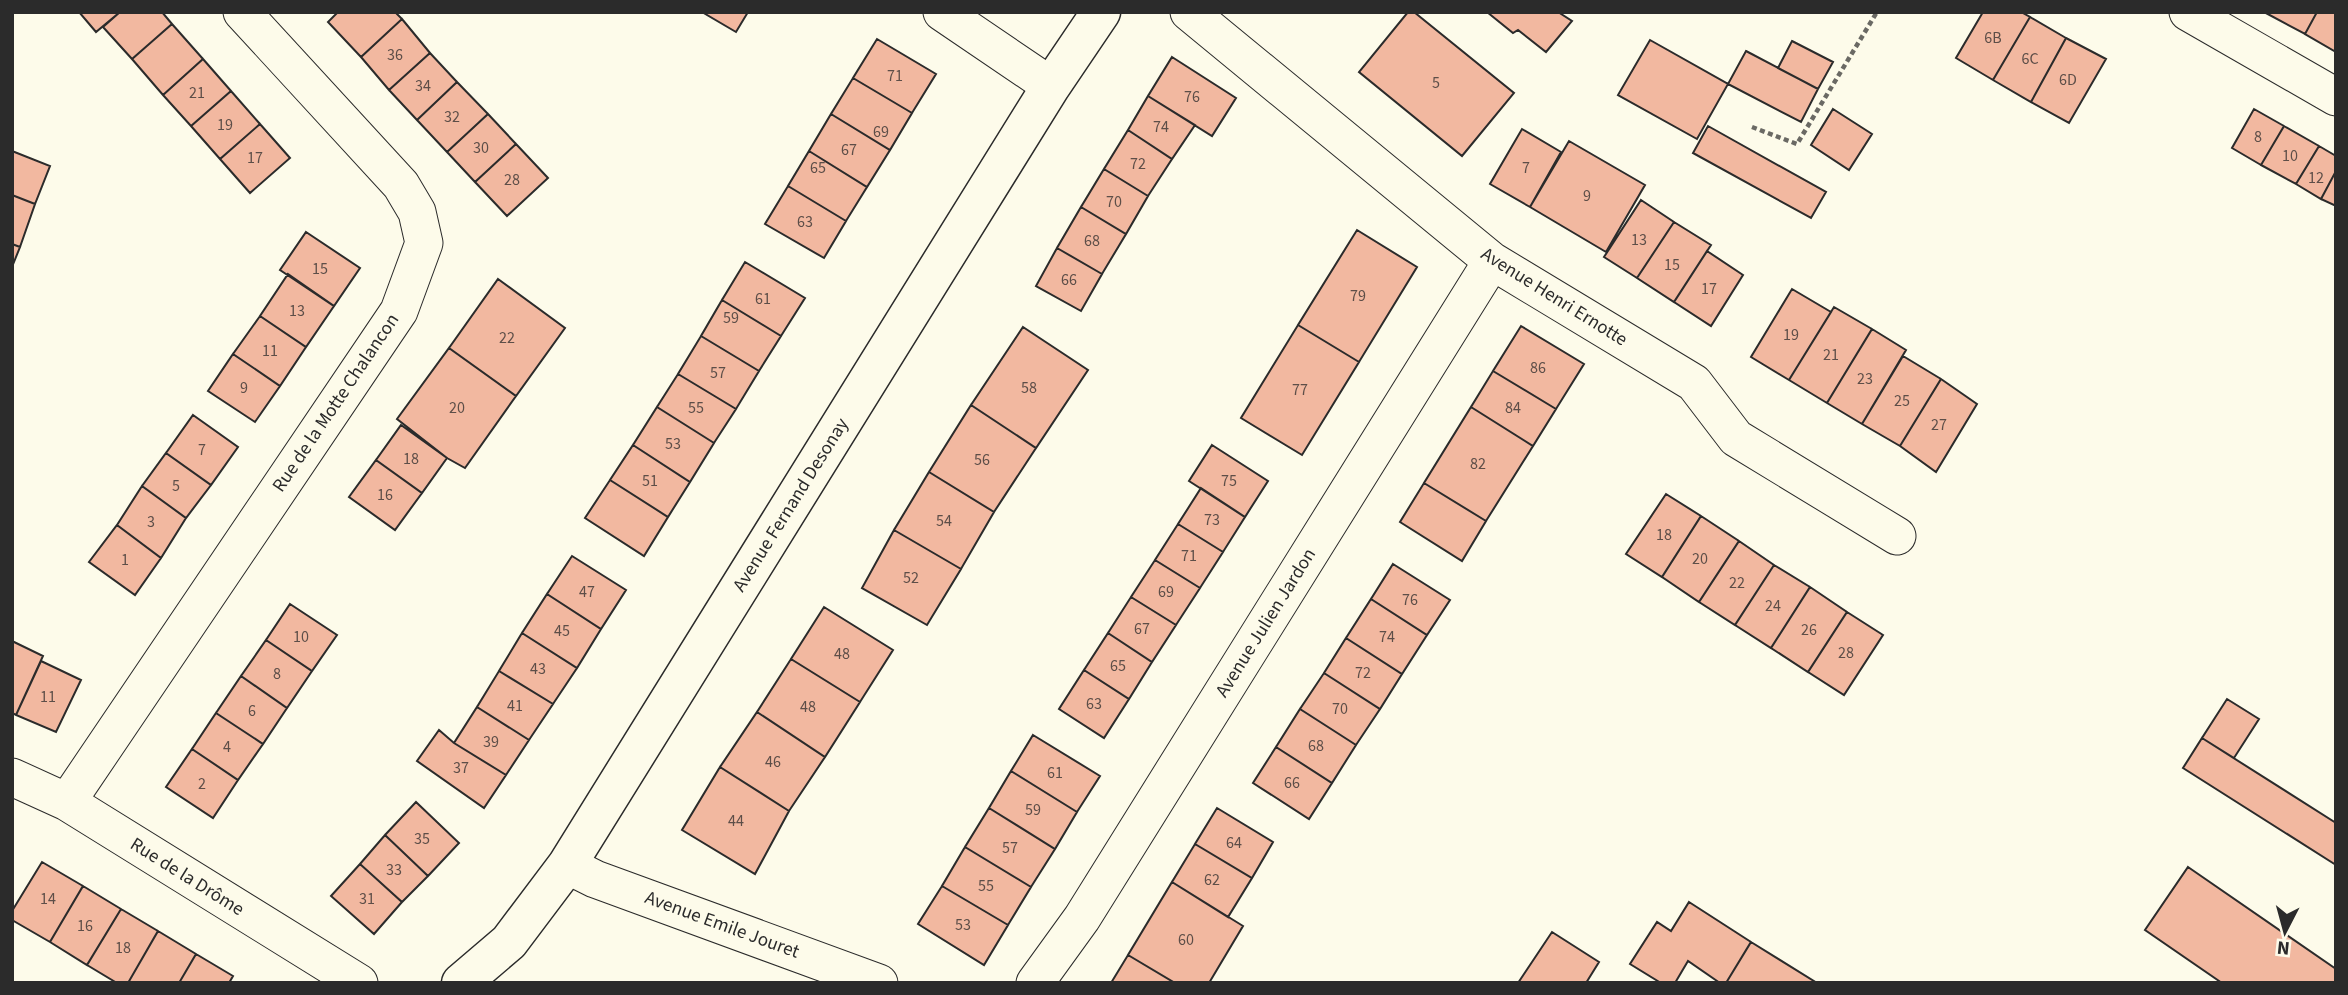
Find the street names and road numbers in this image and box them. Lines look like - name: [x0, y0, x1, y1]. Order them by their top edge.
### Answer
- street label: Avenue Henri Ernotte: [1476, 241, 1632, 353]
- street label: Rue de la Motte Chalancon: [266, 308, 406, 498]
- street label: Avenue Fernand Desonay: [726, 413, 856, 597]
- street label: Avenue Julien Jardon: [1209, 543, 1323, 703]
- street label: Rue de la Drôme: [125, 831, 249, 923]
- street label: Avenue Emile Jouret: [641, 884, 804, 966]

